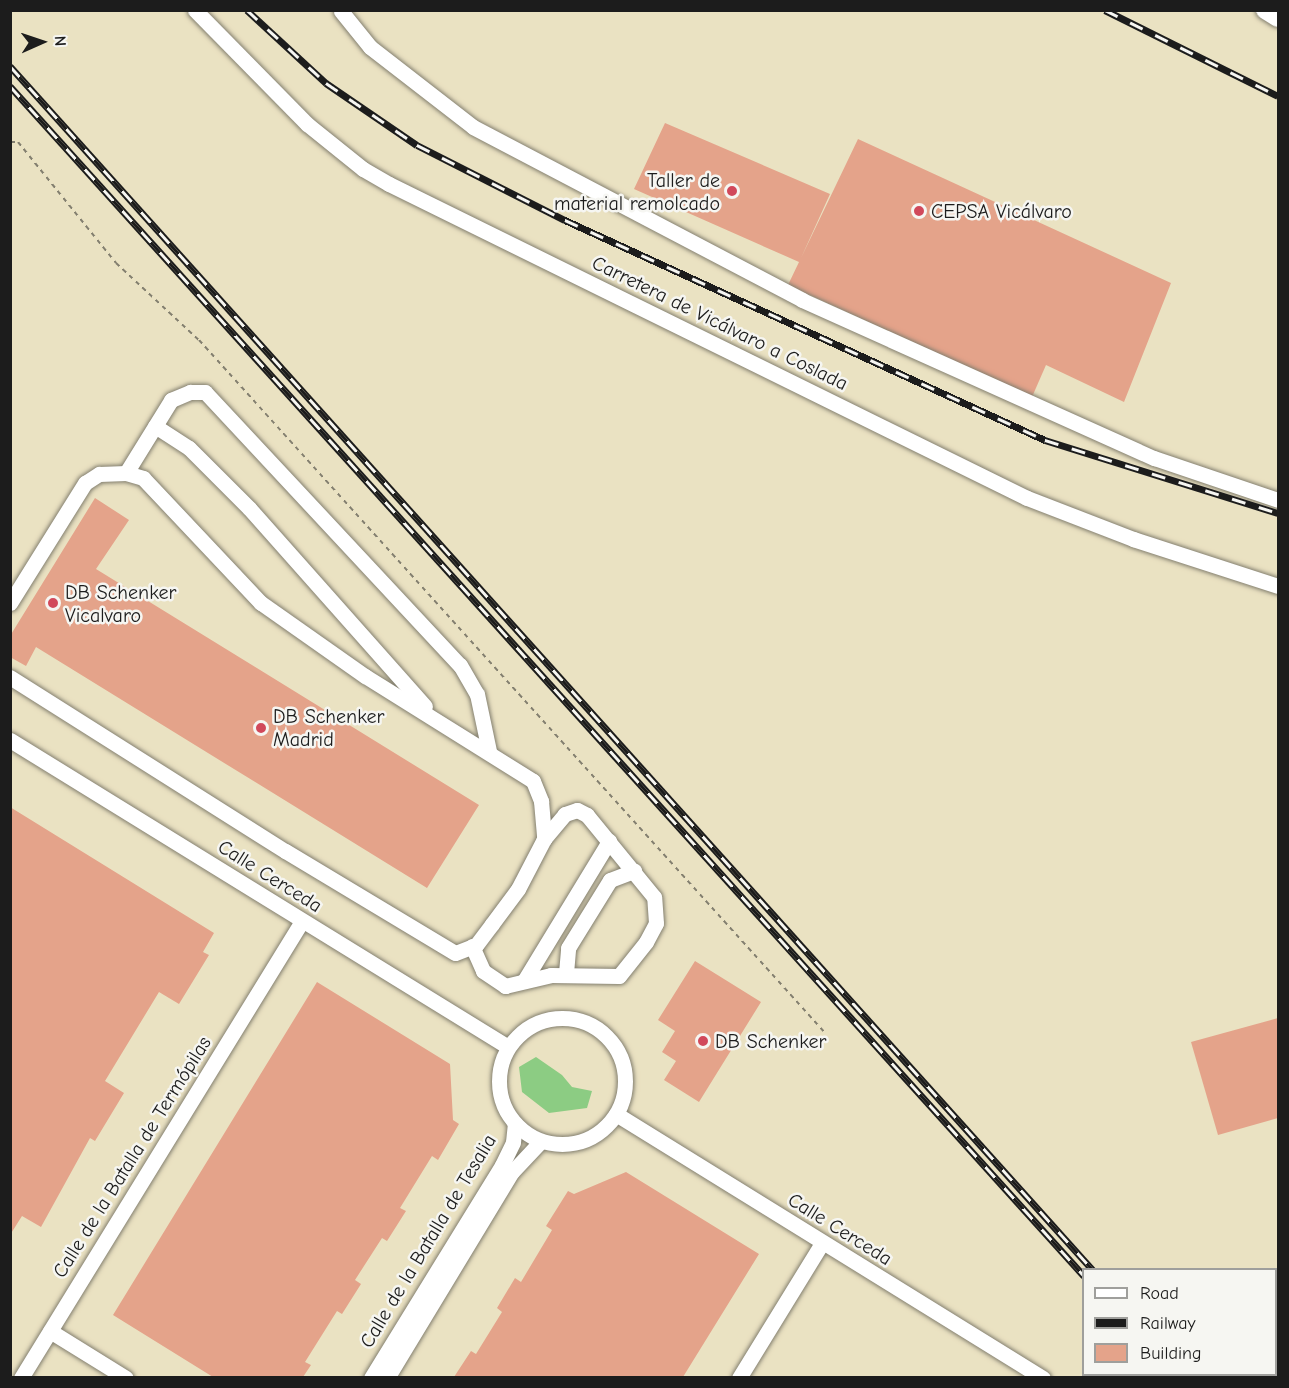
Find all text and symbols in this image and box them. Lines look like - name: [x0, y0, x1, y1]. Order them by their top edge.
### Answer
- north arrow: [12, 12, 72, 72]
- text: N: [51, 35, 69, 47]
- place label: Taller de material remolcado: [554, 168, 720, 215]
- marker: Taller de material remolcado: [725, 184, 739, 198]
- place label: CEPSA Vicálvaro: [931, 199, 1072, 223]
- marker: CEPSA Vicálvaro: [912, 204, 926, 218]
- street label: Carretera de Vicálvaro a Coslada: [588, 251, 852, 395]
- place label: DB Schenker Vicalvaro: [65, 580, 176, 627]
- marker: DB Schenker Vicalvaro: [46, 596, 60, 610]
- place label: DB Schenker Madrid: [273, 704, 384, 751]
- marker: DB Schenker Madrid: [254, 721, 268, 735]
- street label: Calle Cerceda: [213, 834, 327, 918]
- place label: DB Schenker: [715, 1029, 826, 1053]
- street label: Calle de la Batalla de Termópilas: [48, 1032, 216, 1282]
- marker: DB Schenker: [696, 1034, 710, 1048]
- street label: Calle de la Batalla de Tesalia: [355, 1130, 501, 1352]
- street label: Calle Cerceda: [783, 1187, 897, 1271]
- legend: [1082, 1268, 1277, 1376]
- text: Road: [1140, 1283, 1179, 1304]
- text: Railway: [1140, 1313, 1196, 1334]
- text: Building: [1140, 1343, 1202, 1364]

